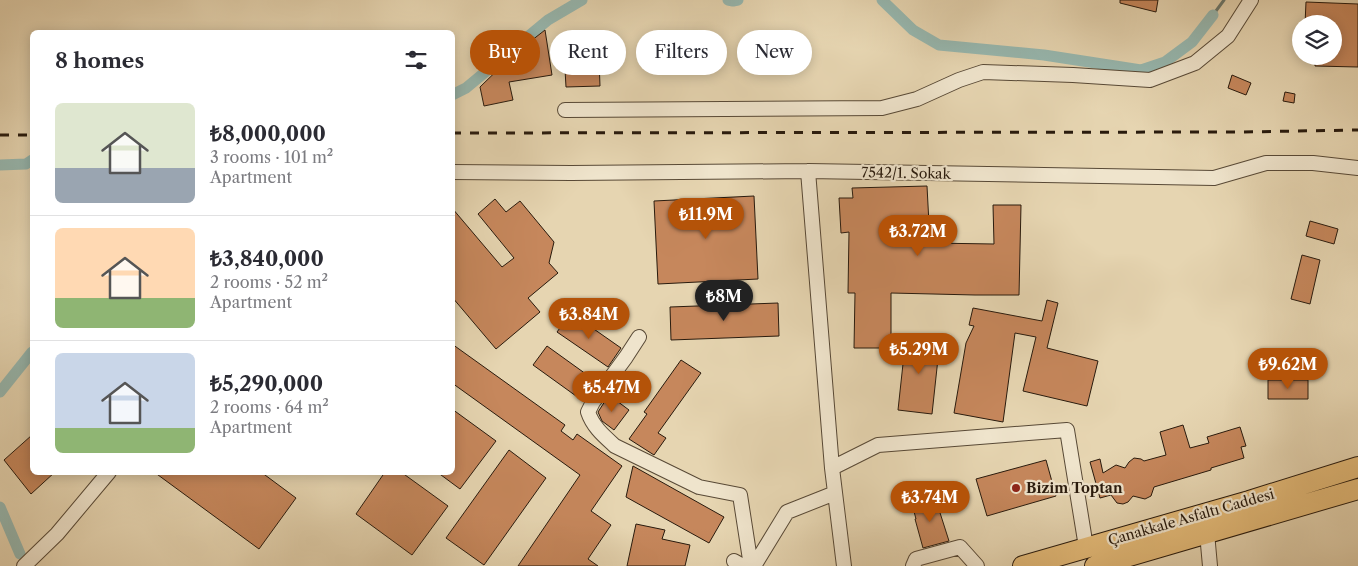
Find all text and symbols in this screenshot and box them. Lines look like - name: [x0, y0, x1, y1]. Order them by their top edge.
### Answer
- map controls: [1292, 15, 1342, 65]
- button: layers: [1292, 15, 1342, 65]
- chip: Buy: [470, 30, 540, 75]
- chip: Rent: [550, 30, 626, 75]
- chip: Filters: [636, 30, 727, 75]
- chip: New: [737, 30, 812, 75]
- icon: filters: [402, 46, 430, 74]
- text: 8 homes: [55, 48, 144, 73]
- text: ₺8,000,000: [210, 121, 326, 146]
- icon: home: [95, 123, 155, 183]
- text: 3 rooms · 101 m²: [210, 147, 333, 167]
- street label: 7542/1. Sokak: [861, 163, 952, 183]
- text: Apartment: [210, 167, 292, 187]
- pin: ₺11.9M: [665, 198, 747, 240]
- text: ₺11.9M: [679, 204, 733, 224]
- pin: ₺3.72M: [877, 214, 959, 257]
- text: ₺3.72M: [889, 221, 947, 241]
- text: ₺3,840,000: [210, 246, 324, 271]
- icon: home: [95, 248, 155, 308]
- text: 2 rooms · 52 m²: [210, 272, 328, 292]
- pin: ₺8M: [700, 280, 748, 322]
- text: ₺8M: [706, 286, 742, 306]
- text: Apartment: [210, 292, 292, 312]
- pin: ₺3.84M: [548, 298, 630, 340]
- text: ₺3.84M: [560, 304, 618, 324]
- pin: ₺5.29M: [878, 332, 960, 375]
- text: ₺5.29M: [890, 339, 948, 359]
- pin: ₺9.62M: [1247, 348, 1329, 390]
- text: ₺9.62M: [1259, 354, 1317, 374]
- pin: ₺5.47M: [571, 370, 653, 413]
- text: ₺5,290,000: [210, 371, 323, 396]
- icon: home: [95, 373, 155, 433]
- text: ₺5.47M: [583, 377, 641, 397]
- text: 2 rooms · 64 m²: [210, 397, 329, 417]
- text: Apartment: [210, 417, 292, 437]
- place label: Bizim Toptan: [1026, 479, 1123, 497]
- pin: ₺3.74M: [889, 480, 971, 523]
- marker: Bizim Toptan: [1010, 482, 1022, 494]
- street label: Çanakkale Asfaltı Caddesi: [1106, 485, 1276, 549]
- text: ₺3.74M: [902, 487, 958, 507]

